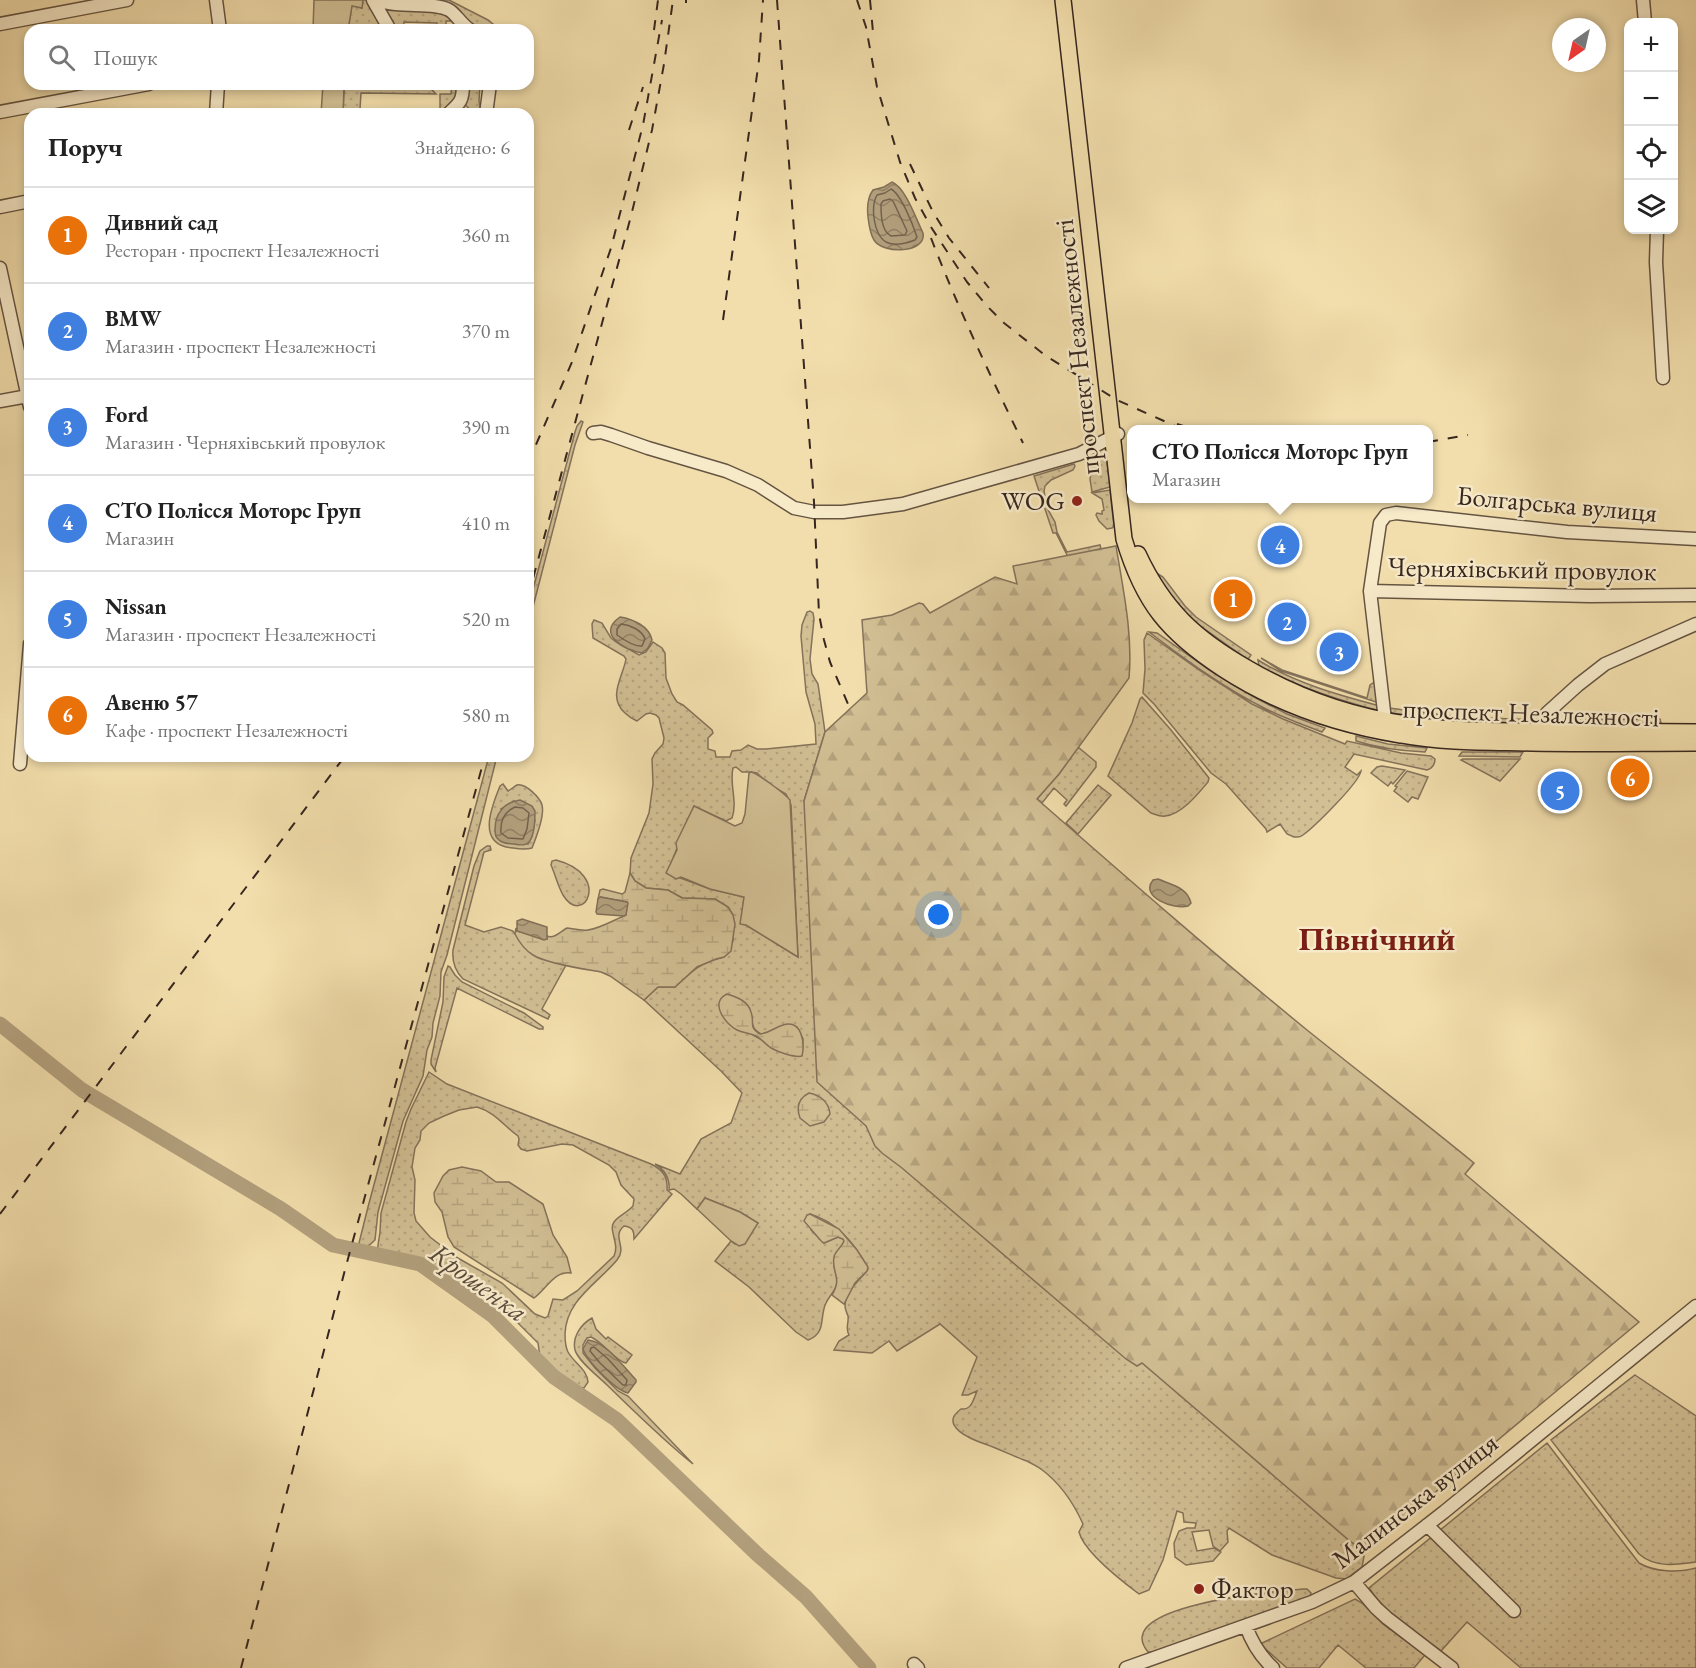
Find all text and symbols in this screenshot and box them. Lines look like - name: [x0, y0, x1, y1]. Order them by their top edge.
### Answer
- north arrow: [1552, 18, 1606, 72]
- map controls: [1624, 18, 1678, 234]
- button: +: [1624, 18, 1678, 72]
- search box: [24, 24, 534, 90]
- icon: search: [45, 41, 78, 74]
- text: Пошук: [93, 43, 157, 72]
- button: −: [1624, 72, 1678, 126]
- button: locate: [1624, 126, 1678, 180]
- text: Поруч: [48, 130, 123, 164]
- text: Знайдено: 6: [415, 134, 510, 160]
- button: layers: [1624, 180, 1678, 234]
- text: Дивний сад: [105, 208, 218, 237]
- street label: проспект Незалежності: [1046, 217, 1107, 477]
- text: 1: [62, 222, 73, 248]
- text: 360 m: [462, 222, 510, 248]
- text: Ресторан · проспект Незалежності: [105, 237, 379, 263]
- text: BMW: [105, 304, 161, 333]
- text: 2: [62, 318, 73, 344]
- text: 370 m: [462, 318, 510, 344]
- text: Магазин · проспект Незалежності: [105, 333, 376, 359]
- text: Ford: [105, 400, 148, 429]
- text: 3: [62, 414, 73, 440]
- text: 390 m: [462, 414, 510, 440]
- popup: [1127, 425, 1433, 503]
- text: Магазин · Черняхівський провулок: [105, 429, 385, 455]
- text: СТО Полісся Моторс Груп: [1152, 437, 1408, 466]
- text: Магазин: [1152, 466, 1221, 492]
- street label: Болгарська вулиця: [1455, 477, 1659, 530]
- place label: WOG: [1001, 483, 1065, 518]
- marker: WOG: [1070, 494, 1084, 508]
- text: СТО Полісся Моторс Груп: [105, 496, 361, 525]
- text: 4: [62, 510, 73, 536]
- text: 410 m: [462, 510, 510, 536]
- pin: 4: [1260, 522, 1300, 568]
- text: Магазин: [105, 525, 174, 551]
- street label: Черняхівський провулок: [1387, 549, 1657, 588]
- pin: 1: [1214, 576, 1252, 622]
- text: Nissan: [105, 592, 167, 621]
- pin: 2: [1268, 600, 1306, 644]
- text: 5: [62, 606, 73, 632]
- text: 520 m: [462, 606, 510, 632]
- text: Магазин · проспект Незалежності: [105, 621, 376, 647]
- pin: 3: [1320, 630, 1358, 674]
- text: Авеню 57: [105, 688, 198, 717]
- street label: проспект Незалежності: [1402, 691, 1660, 734]
- text: 6: [62, 702, 73, 728]
- text: 580 m: [462, 702, 510, 728]
- text: Кафе · проспект Незалежності: [105, 717, 348, 743]
- pin: 6: [1610, 756, 1650, 800]
- pin: 5: [1540, 768, 1580, 814]
- your location: [924, 900, 953, 929]
- district label: Північний: [1299, 917, 1455, 960]
- water label: Крошенка: [422, 1234, 535, 1330]
- street label: Малинська вулиця: [1325, 1425, 1505, 1576]
- place label: Фактор: [1211, 1571, 1294, 1606]
- marker: Фактор: [1192, 1582, 1206, 1596]

